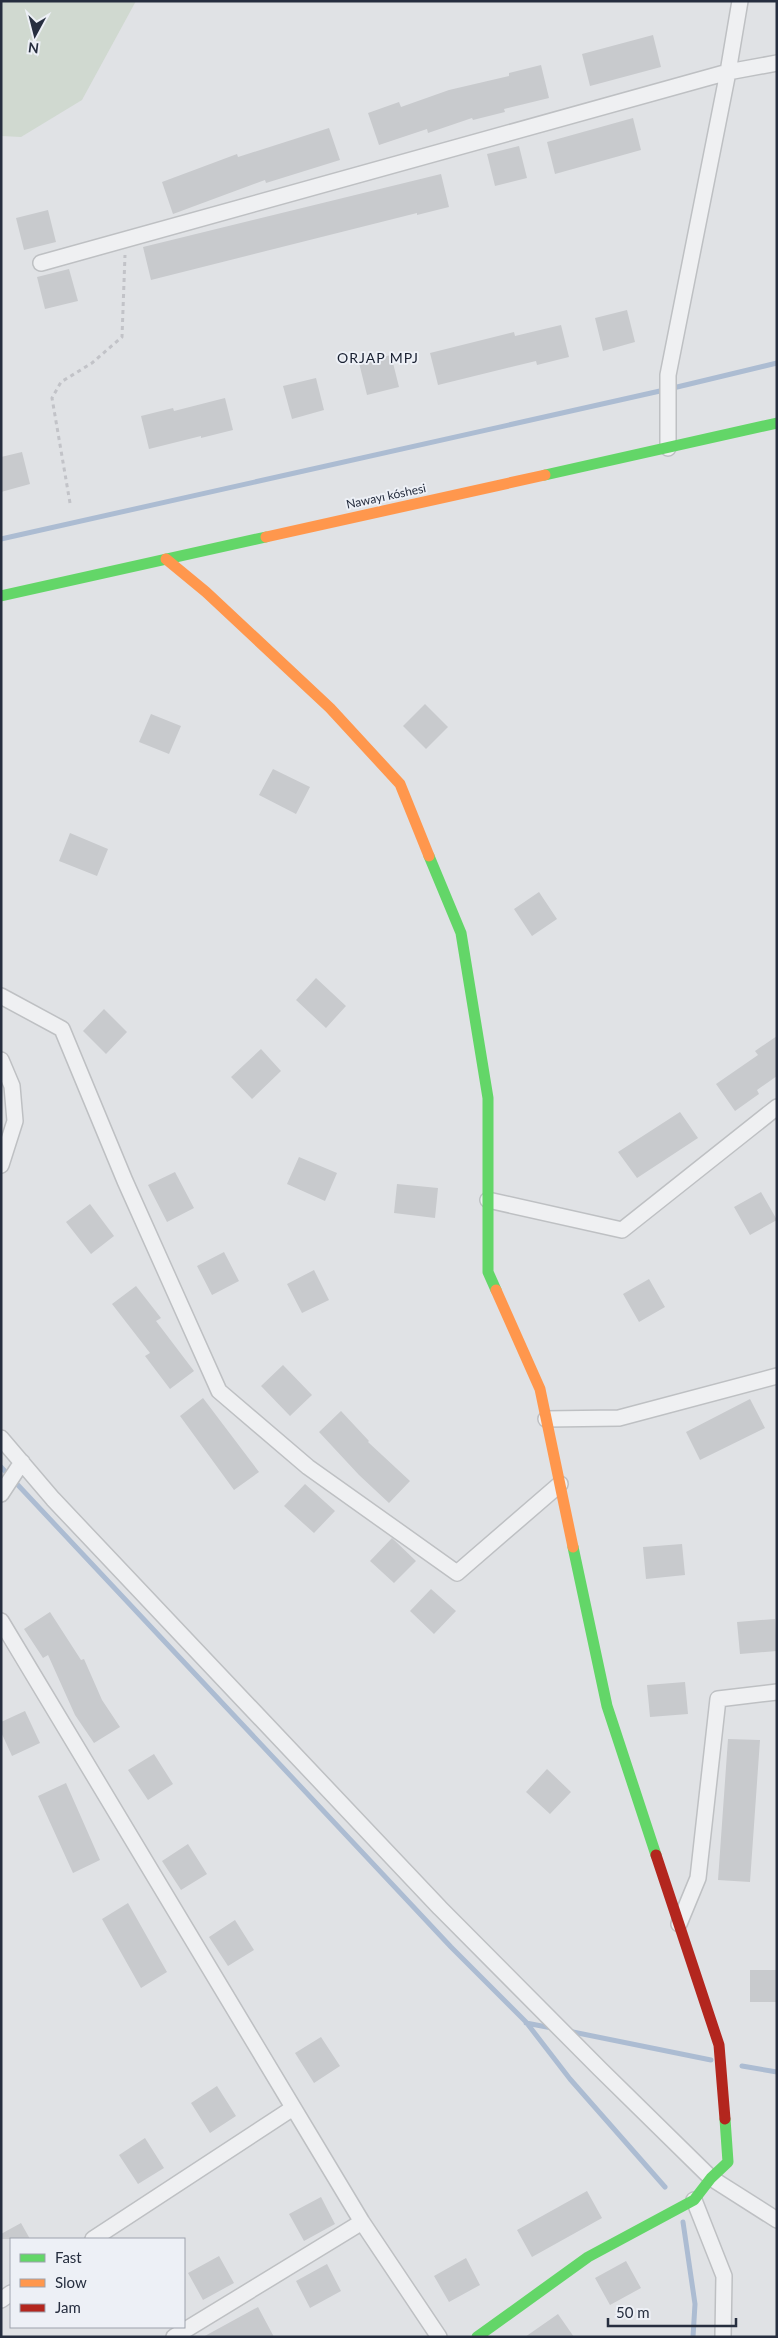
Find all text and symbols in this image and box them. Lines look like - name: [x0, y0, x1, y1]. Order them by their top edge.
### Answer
- north arrow: [10, 10, 60, 60]
- text: N: [27, 39, 40, 57]
- district label: ORJAP MPJ: [337, 349, 419, 366]
- street label: Nawayı kóshesi: [345, 480, 427, 512]
- legend: [10, 2238, 185, 2328]
- text: Fast: [55, 2248, 82, 2266]
- text: Slow: [55, 2273, 87, 2291]
- scale bar: [608, 2296, 736, 2328]
- text: Jam: [55, 2298, 81, 2316]
- text: 50 m: [616, 2303, 650, 2321]

